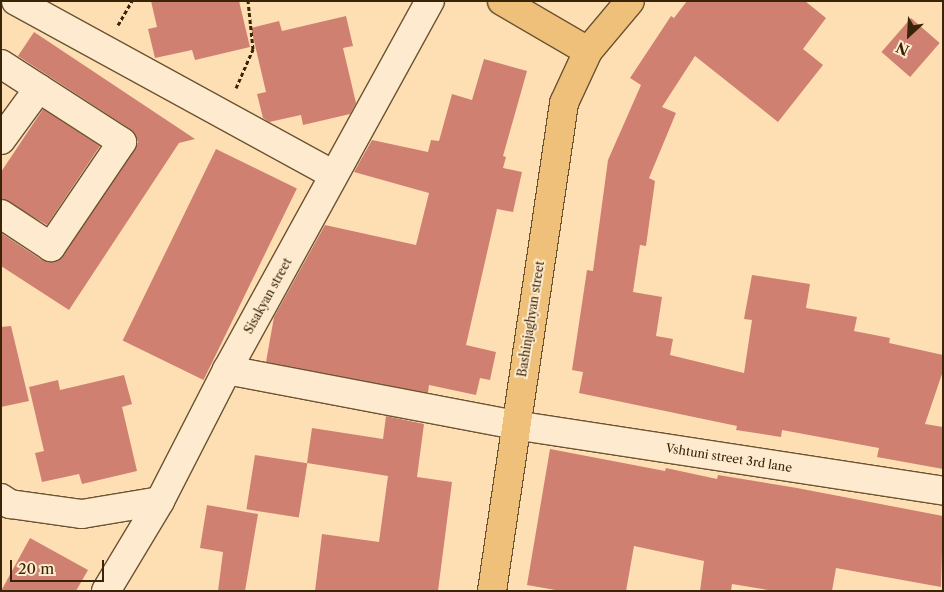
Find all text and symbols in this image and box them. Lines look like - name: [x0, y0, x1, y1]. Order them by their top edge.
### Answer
- north arrow: [884, 10, 934, 60]
- text: N: [893, 38, 912, 59]
- street label: Sisakyan street: [241, 256, 295, 336]
- street label: Bashinjaghyan street: [515, 260, 547, 378]
- street label: Vshtuni street 3rd lane: [665, 441, 793, 475]
- scale bar: [12, 550, 106, 582]
- text: 20 m: [18, 559, 54, 578]

